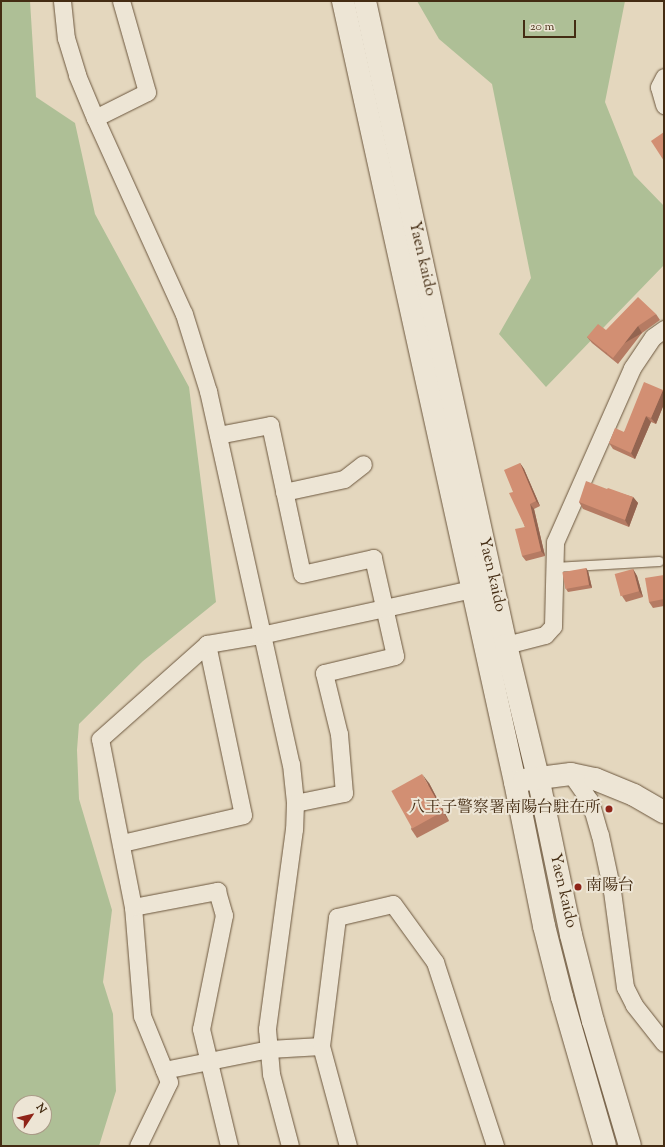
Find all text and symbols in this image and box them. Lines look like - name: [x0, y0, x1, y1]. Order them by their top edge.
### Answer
- scale bar: [525, 12, 578, 38]
- text: 20 m: [530, 18, 554, 36]
- street label: Yaen kaido: [403, 220, 439, 298]
- street label: Yaen kaido: [473, 536, 509, 614]
- place label: 八王子警察署南陽台駐在所: [409, 799, 601, 819]
- marker: 八王子警察署南陽台駐在所: [604, 804, 614, 814]
- street label: Yaen kaido: [544, 852, 580, 930]
- place label: 南陽台: [586, 877, 634, 897]
- marker: 南陽台: [573, 882, 583, 892]
- north arrow: [12, 1095, 52, 1135]
- text: N: [32, 1101, 50, 1117]

